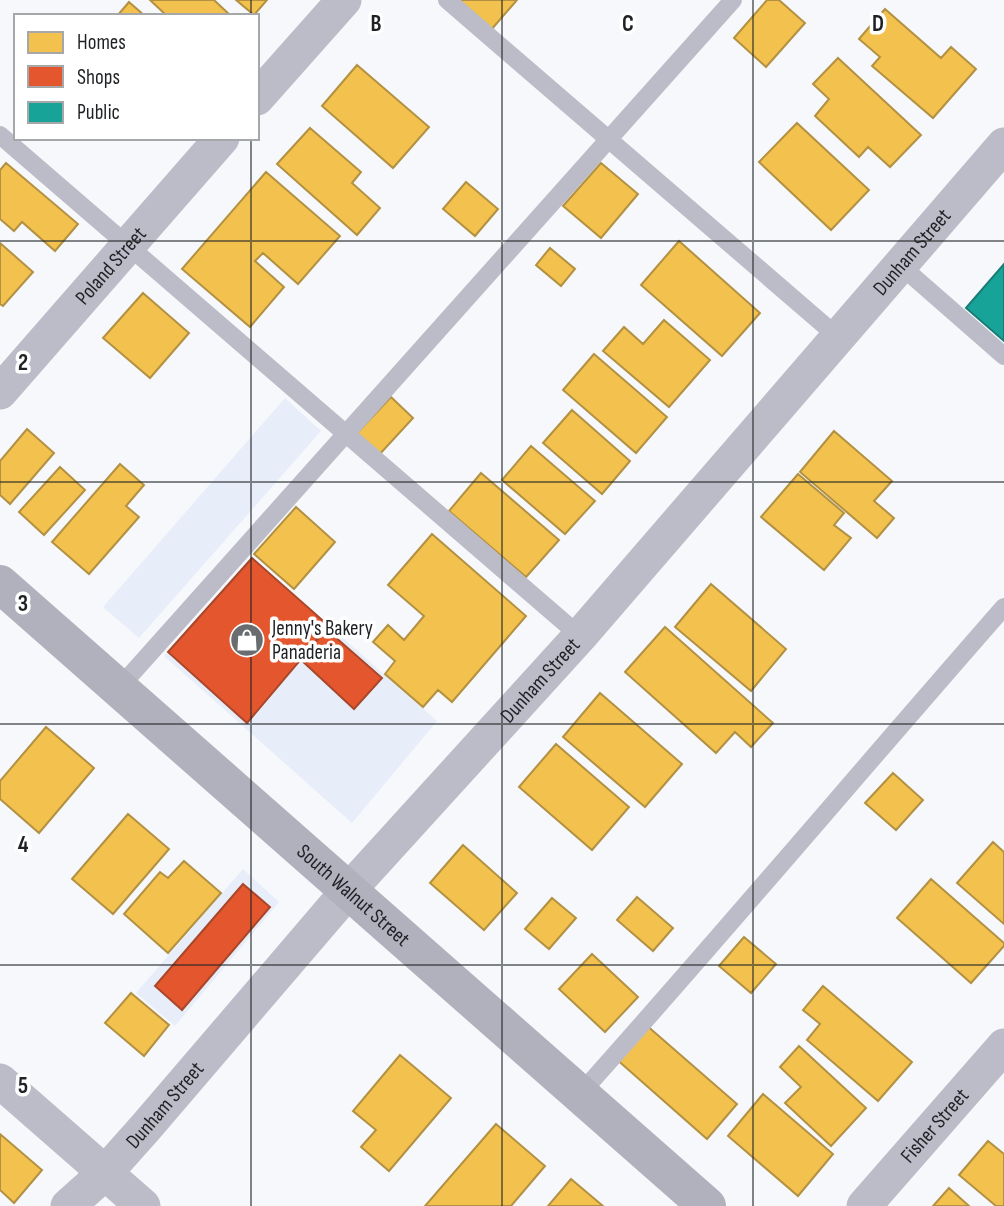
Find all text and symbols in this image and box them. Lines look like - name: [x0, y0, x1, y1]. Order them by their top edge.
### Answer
- text: B: [371, 10, 382, 38]
- text: C: [622, 10, 634, 38]
- text: D: [872, 10, 884, 38]
- legend: [14, 14, 259, 140]
- text: Homes: [77, 30, 126, 55]
- text: Shops: [77, 65, 120, 90]
- text: Public: [77, 100, 120, 125]
- street label: Dunham Street: [868, 204, 956, 301]
- street label: Poland Street: [70, 222, 152, 310]
- text: 2: [18, 349, 28, 377]
- text: 3: [18, 590, 28, 618]
- place label: Jenny's Bakery Panaderia: [271, 616, 373, 665]
- shop icon: Jenny's Bakery Panaderia: [228, 621, 266, 659]
- street label: Dunham Street: [495, 633, 585, 728]
- text: 4: [18, 831, 29, 859]
- street label: South Walnut Street: [292, 839, 415, 952]
- street label: Dunham Street: [121, 1057, 209, 1154]
- text: 5: [18, 1072, 28, 1100]
- street label: Fisher Street: [895, 1083, 974, 1168]

